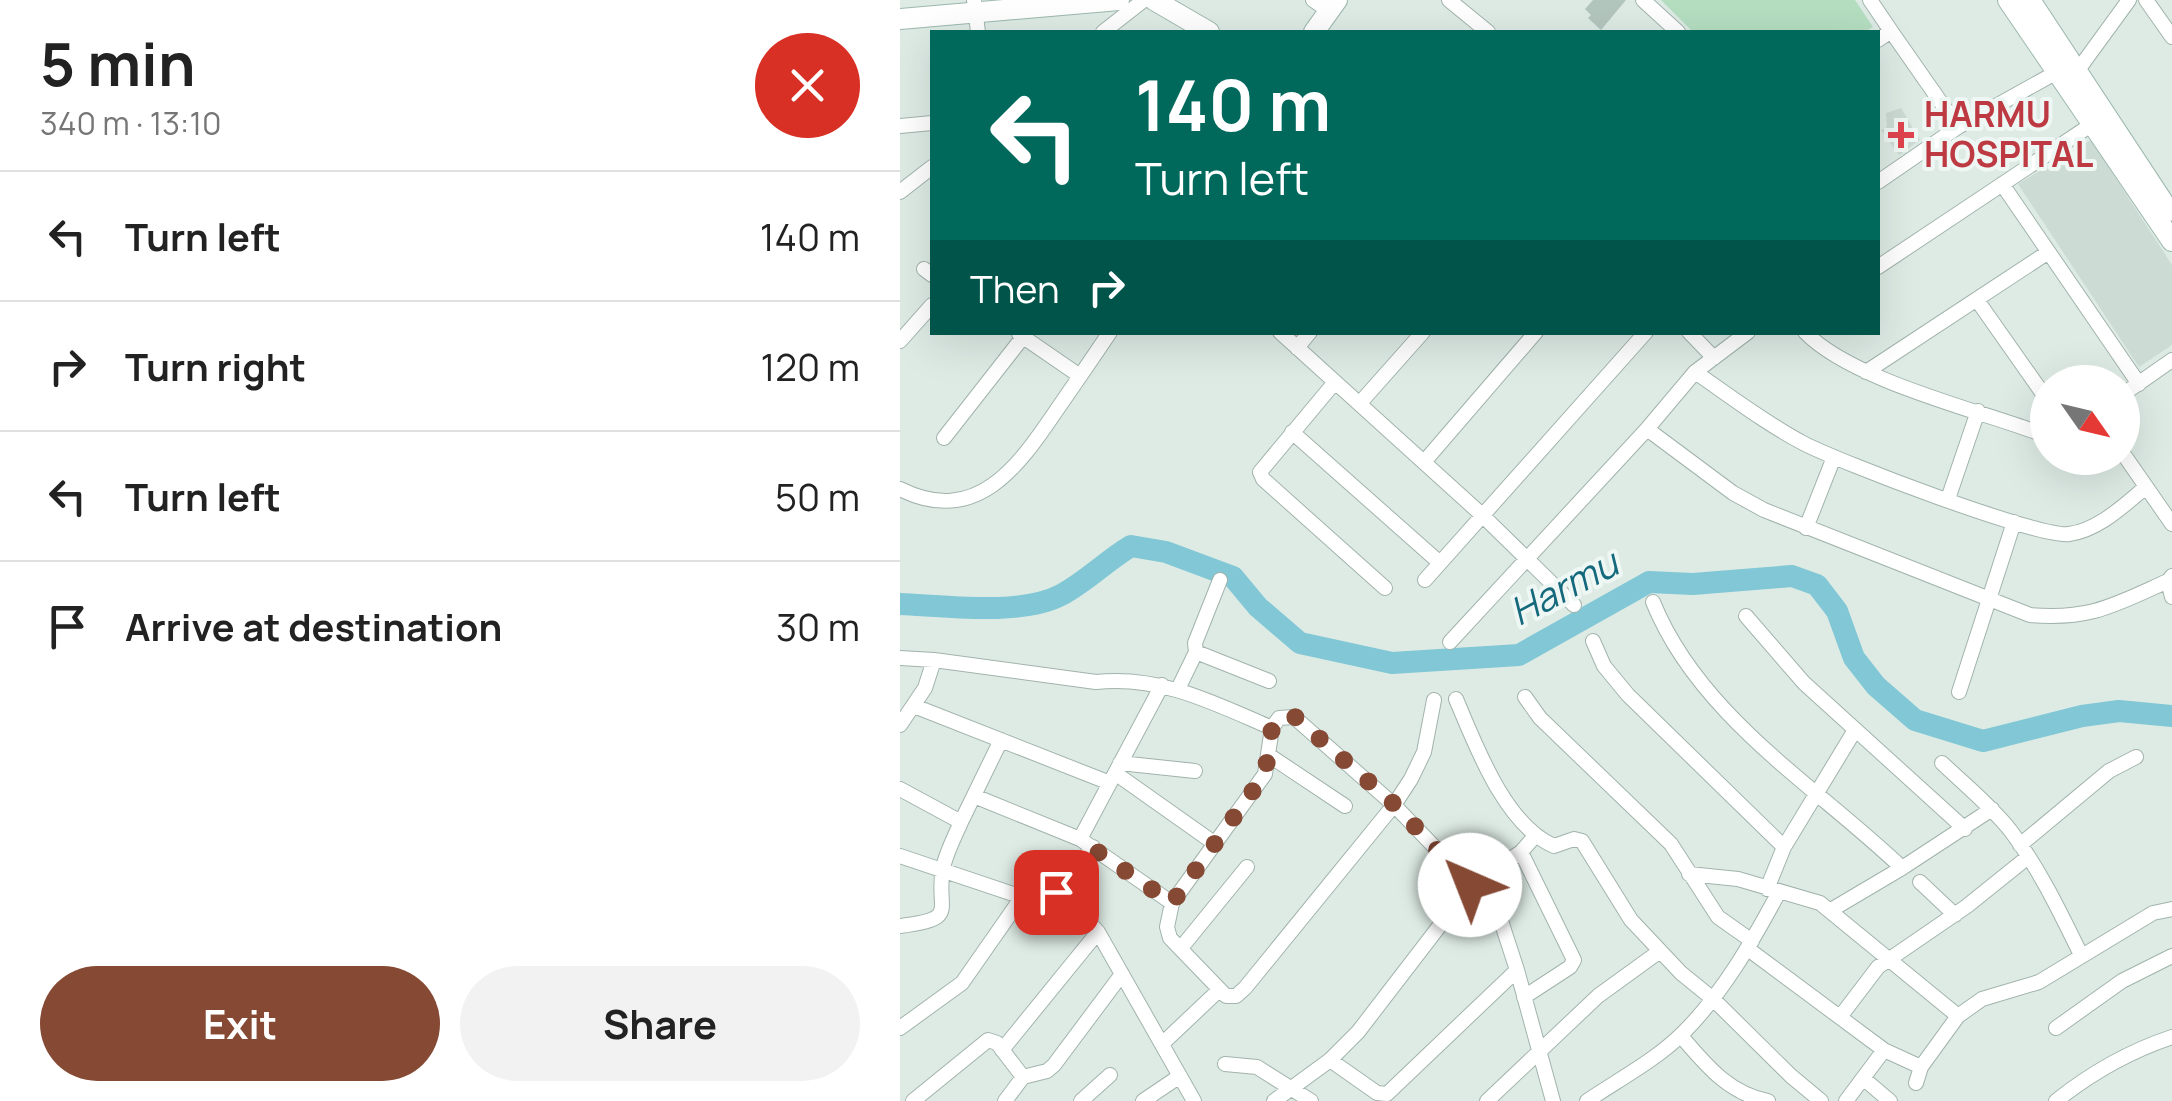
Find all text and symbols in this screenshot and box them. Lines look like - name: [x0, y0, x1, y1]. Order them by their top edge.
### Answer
- text: 5 min: [40, 22, 195, 104]
- button: close: [755, 33, 860, 138]
- text: 140 m: [1135, 56, 1331, 152]
- icon: left: [970, 70, 1100, 200]
- place label: HARMU HOSPITAL: [1924, 90, 2094, 178]
- text: 340 m · 13:10: [40, 101, 221, 145]
- marker: HARMU HOSPITAL: [1888, 122, 1914, 148]
- text: Turn left: [1135, 147, 1309, 209]
- icon: left: [40, 209, 95, 264]
- text: Turn left: [125, 210, 281, 262]
- text: 140 m: [760, 210, 860, 262]
- icon: right: [1079, 260, 1134, 315]
- text: Then: [970, 262, 1059, 314]
- icon: right: [40, 339, 95, 394]
- text: Turn right: [125, 340, 306, 392]
- text: 120 m: [761, 340, 860, 392]
- north arrow: [2030, 365, 2140, 475]
- map controls: [2030, 365, 2140, 475]
- icon: left: [40, 469, 95, 524]
- text: Turn left: [125, 470, 281, 522]
- text: 50 m: [775, 470, 860, 522]
- water label: Harmu: [1500, 535, 1629, 636]
- icon: arrive: [40, 599, 95, 654]
- text: Arrive at destination: [125, 600, 502, 652]
- text: 30 m: [776, 600, 860, 652]
- position arrow: [1418, 833, 1522, 937]
- pin: [1014, 850, 1099, 935]
- icon: arrive: [1029, 865, 1084, 920]
- button: Exit: [40, 966, 440, 1081]
- button: Share: [460, 966, 860, 1081]

